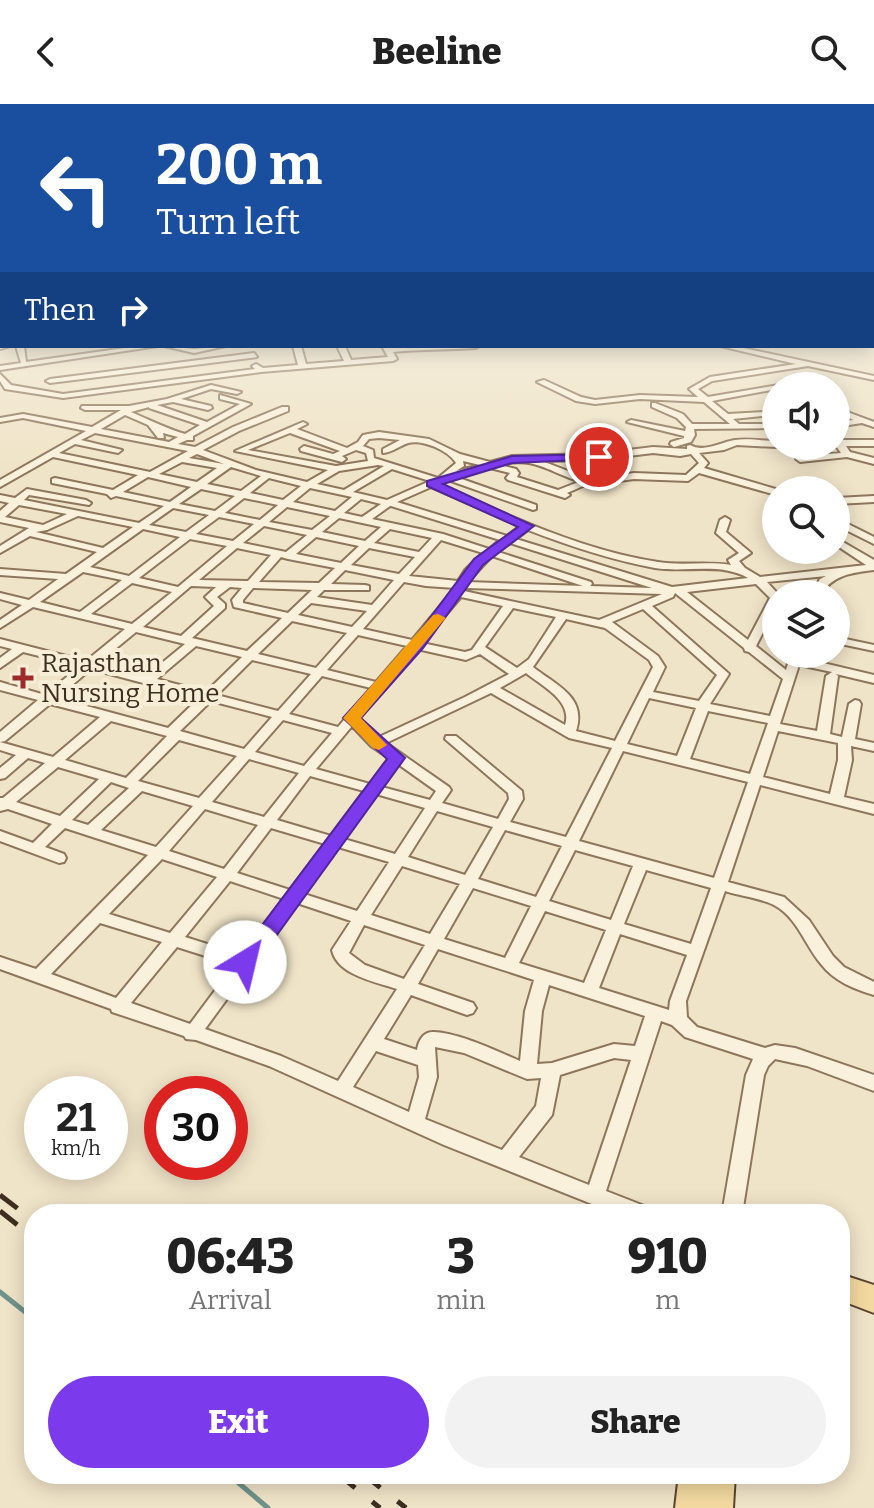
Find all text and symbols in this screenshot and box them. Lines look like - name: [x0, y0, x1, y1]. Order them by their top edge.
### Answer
- icon: back: [24, 30, 68, 74]
- text: Beeline: [372, 30, 502, 74]
- icon: search: [806, 30, 850, 74]
- text: 200 m: [156, 132, 322, 199]
- icon: left: [24, 136, 128, 240]
- text: Turn left: [156, 200, 300, 244]
- icon: right: [111, 288, 155, 332]
- text: Then: [24, 292, 95, 328]
- map controls: [762, 372, 850, 668]
- button: sound: [762, 372, 850, 460]
- pin: [565, 423, 633, 491]
- icon: arrive: [577, 435, 621, 479]
- button: search: [762, 476, 850, 564]
- button: layers: [762, 580, 850, 668]
- place label: Rajasthan Nursing Home: [41, 648, 219, 709]
- marker: Rajasthan Nursing Home: [12, 667, 34, 689]
- position arrow: [203, 920, 287, 1004]
- speed limit sign: 30: [144, 1076, 248, 1180]
- text: 21: [56, 1094, 96, 1142]
- text: km/h: [51, 1136, 101, 1160]
- text: 06:43: [166, 1228, 294, 1286]
- text: 3: [447, 1228, 475, 1286]
- text: 910: [628, 1228, 708, 1286]
- text: Arrival: [189, 1285, 271, 1316]
- text: min: [436, 1285, 486, 1316]
- text: m: [655, 1285, 680, 1316]
- button: Exit: [48, 1376, 429, 1468]
- button: Share: [445, 1376, 826, 1468]

